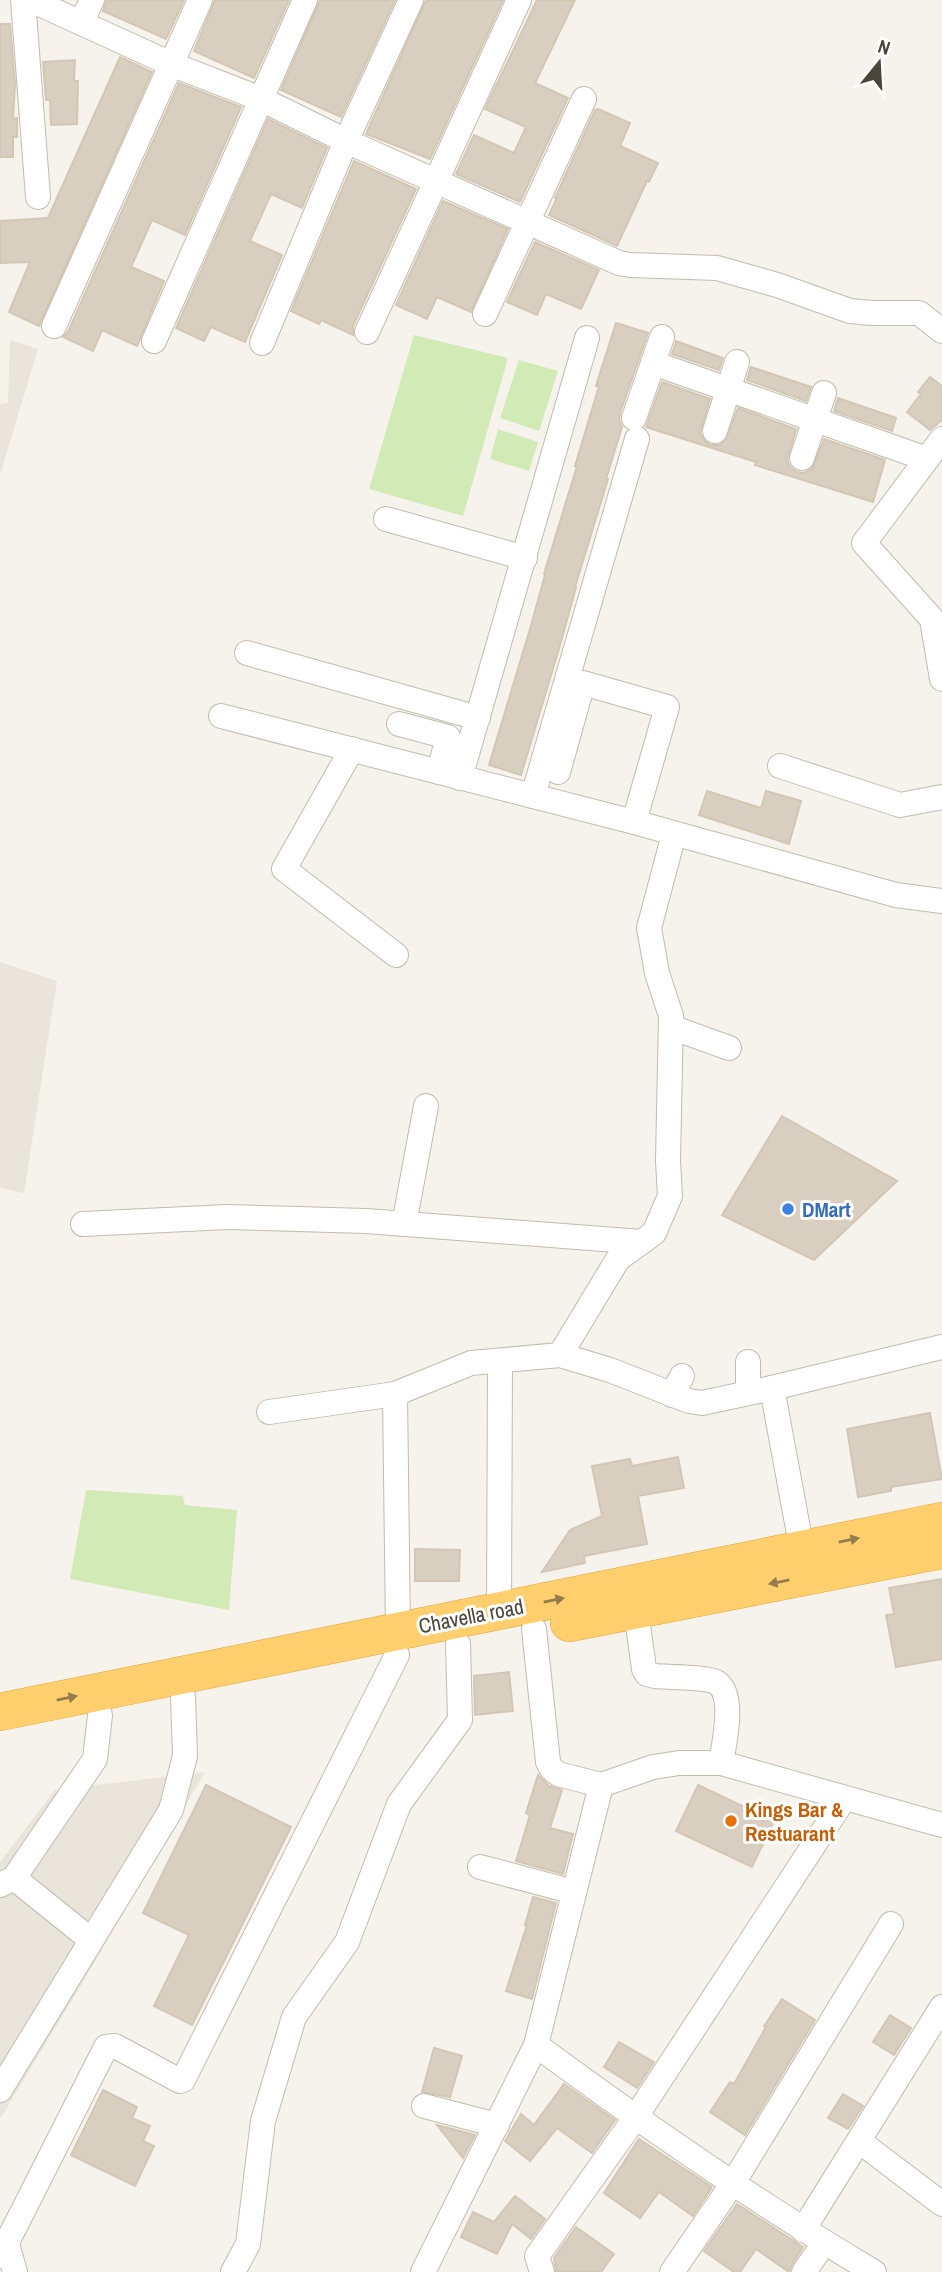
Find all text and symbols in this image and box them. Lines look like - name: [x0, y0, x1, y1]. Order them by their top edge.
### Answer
- north arrow: [844, 28, 914, 98]
- text: N: [875, 33, 894, 61]
- place label: DMart: [802, 1195, 851, 1224]
- marker: DMart: [780, 1201, 796, 1217]
- one-way arrow: [838, 1535, 860, 1546]
- one-way arrow: [768, 1577, 790, 1588]
- street label: Chavella road: [416, 1592, 526, 1640]
- one-way arrow: [543, 1594, 565, 1605]
- one-way arrow: [56, 1693, 78, 1704]
- place label: Kings Bar & Restuarant: [745, 1795, 844, 1848]
- marker: Kings Bar & Restuarant: [723, 1813, 739, 1829]

